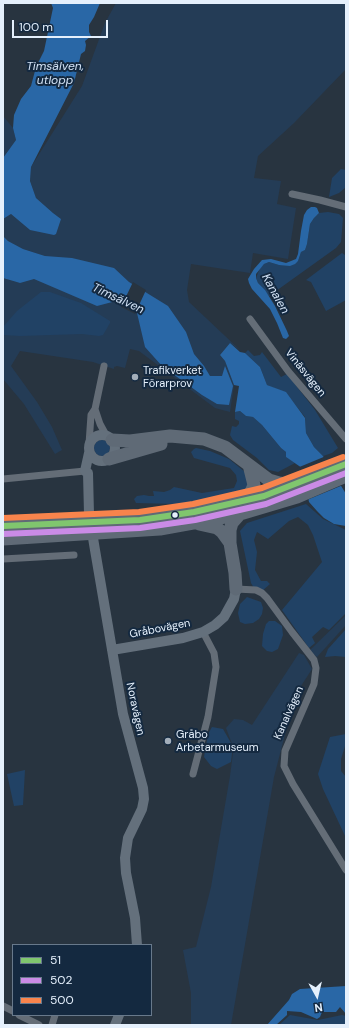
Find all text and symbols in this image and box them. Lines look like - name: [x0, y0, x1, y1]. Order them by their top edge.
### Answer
- scale bar: [14, 12, 110, 38]
- text: 100 m: [19, 19, 53, 35]
- water label: Timsälven, utlopp: [26, 60, 84, 88]
- water label: Kanalen: [258, 272, 292, 316]
- water label: Timsälven: [90, 281, 146, 317]
- street label: Vinäsvägen: [282, 347, 328, 399]
- place label: Trafikverket Förarprov: [143, 364, 202, 390]
- marker: Trafikverket Förarprov: [130, 372, 140, 382]
- unlabelled marker: [170, 510, 180, 520]
- street label: Gråbovägen: [129, 617, 191, 641]
- street label: Noravägen: [123, 681, 147, 737]
- street label: Kanalvägen: [271, 684, 307, 742]
- place label: Gråbo Arbetarmuseum: [176, 728, 259, 754]
- marker: Gråbo Arbetarmuseum: [163, 736, 173, 746]
- legend: [12, 944, 152, 1016]
- text: 51: [50, 952, 61, 968]
- text: 502: [50, 972, 72, 988]
- north arrow: [297, 976, 337, 1016]
- text: 500: [50, 992, 74, 1008]
- text: N: [314, 1000, 324, 1015]

